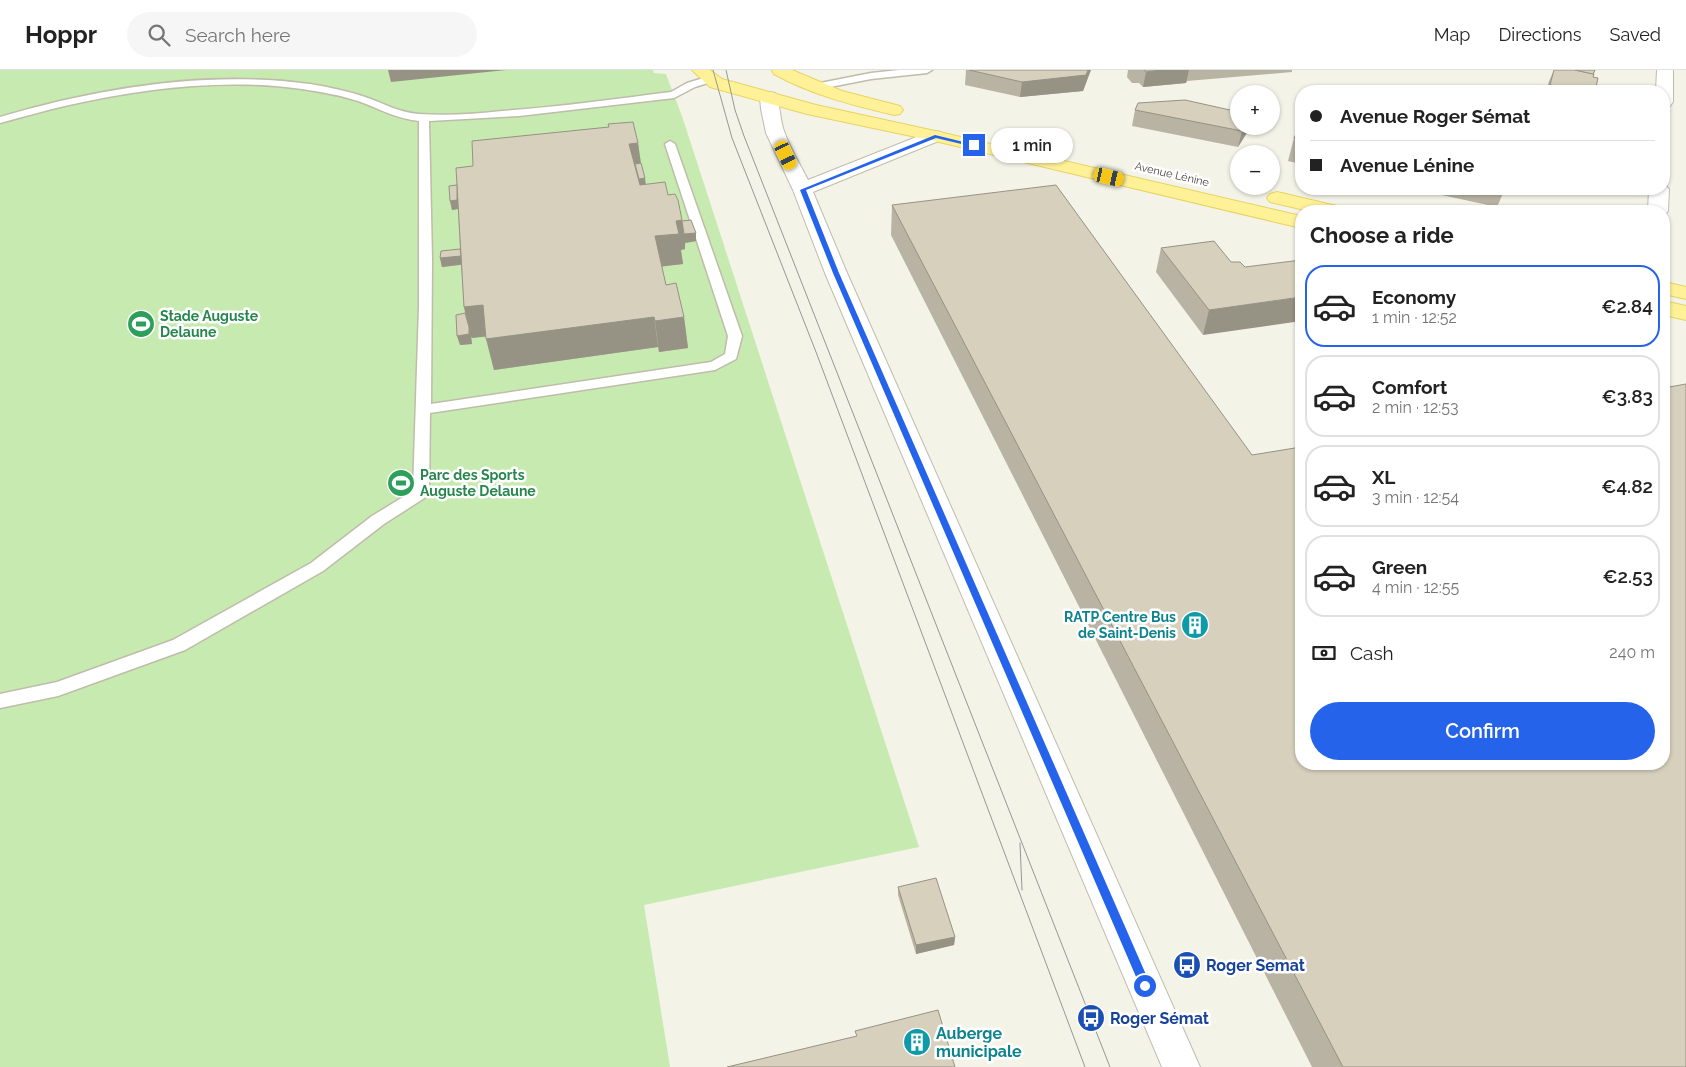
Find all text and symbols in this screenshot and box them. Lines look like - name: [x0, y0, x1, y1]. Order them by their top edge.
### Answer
- search box: [127, 12, 477, 57]
- text: Hoppr: [25, 20, 97, 49]
- icon: search: [145, 21, 173, 49]
- text: Search here: [185, 24, 290, 46]
- text: Map: [1434, 24, 1470, 45]
- text: Directions: [1498, 24, 1582, 45]
- text: Saved: [1610, 24, 1661, 45]
- map controls: [1230, 85, 1280, 195]
- button: +: [1230, 85, 1280, 135]
- text: Avenue Roger Sémat: [1340, 105, 1530, 127]
- callout: 1 min: [992, 128, 1074, 162]
- route end: [963, 134, 985, 156]
- text: 1 min: [1012, 136, 1052, 155]
- car: [772, 138, 799, 172]
- button: −: [1230, 145, 1280, 195]
- text: Avenue Lénine: [1340, 154, 1474, 176]
- street label: Avenue Lénine: [1133, 160, 1211, 189]
- car: [1092, 166, 1125, 188]
- text: Choose a ride: [1310, 222, 1454, 248]
- icon: car: [1312, 284, 1357, 329]
- text: Economy: [1372, 286, 1456, 308]
- text: €2.84: [1601, 295, 1653, 317]
- place label: Stade Auguste Delaune: [160, 308, 259, 340]
- text: 1 min · 12:52: [1372, 308, 1457, 327]
- sports icon: Stade Auguste Delaune: [126, 309, 156, 339]
- icon: car: [1312, 374, 1357, 419]
- text: Comfort: [1372, 376, 1447, 398]
- text: €3.83: [1602, 385, 1653, 407]
- text: 2 min · 12:53: [1372, 398, 1459, 417]
- icon: car: [1312, 464, 1357, 509]
- text: XL: [1372, 466, 1395, 488]
- place label: Parc des Sports Auguste Delaune: [420, 467, 536, 499]
- sports icon: Parc des Sports Auguste Delaune: [386, 468, 416, 498]
- text: €4.82: [1601, 475, 1653, 497]
- text: 3 min · 12:54: [1372, 488, 1459, 507]
- icon: car: [1312, 554, 1357, 599]
- text: Green: [1372, 556, 1427, 578]
- text: €2.53: [1602, 565, 1653, 587]
- text: 4 min · 12:55: [1372, 578, 1459, 597]
- place label: RATP Centre Bus de Saint-Denis: [1064, 609, 1176, 641]
- building icon: RATP Centre Bus de Saint-Denis: [1180, 610, 1210, 640]
- icon: cash: [1310, 639, 1338, 667]
- text: Cash: [1350, 642, 1394, 664]
- text: 240 m: [1609, 643, 1655, 662]
- button: Confirm: [1310, 702, 1655, 760]
- bus stop icon: Roger Semat: [1172, 950, 1202, 980]
- place label: Roger Semat: [1206, 956, 1305, 975]
- route start: [1134, 975, 1156, 997]
- bus stop icon: Roger Sémat: [1076, 1003, 1106, 1033]
- place label: Roger Sémat: [1110, 1009, 1209, 1028]
- place label: Auberge municipale: [936, 1024, 1022, 1061]
- building icon: Auberge municipale: [902, 1027, 932, 1057]

